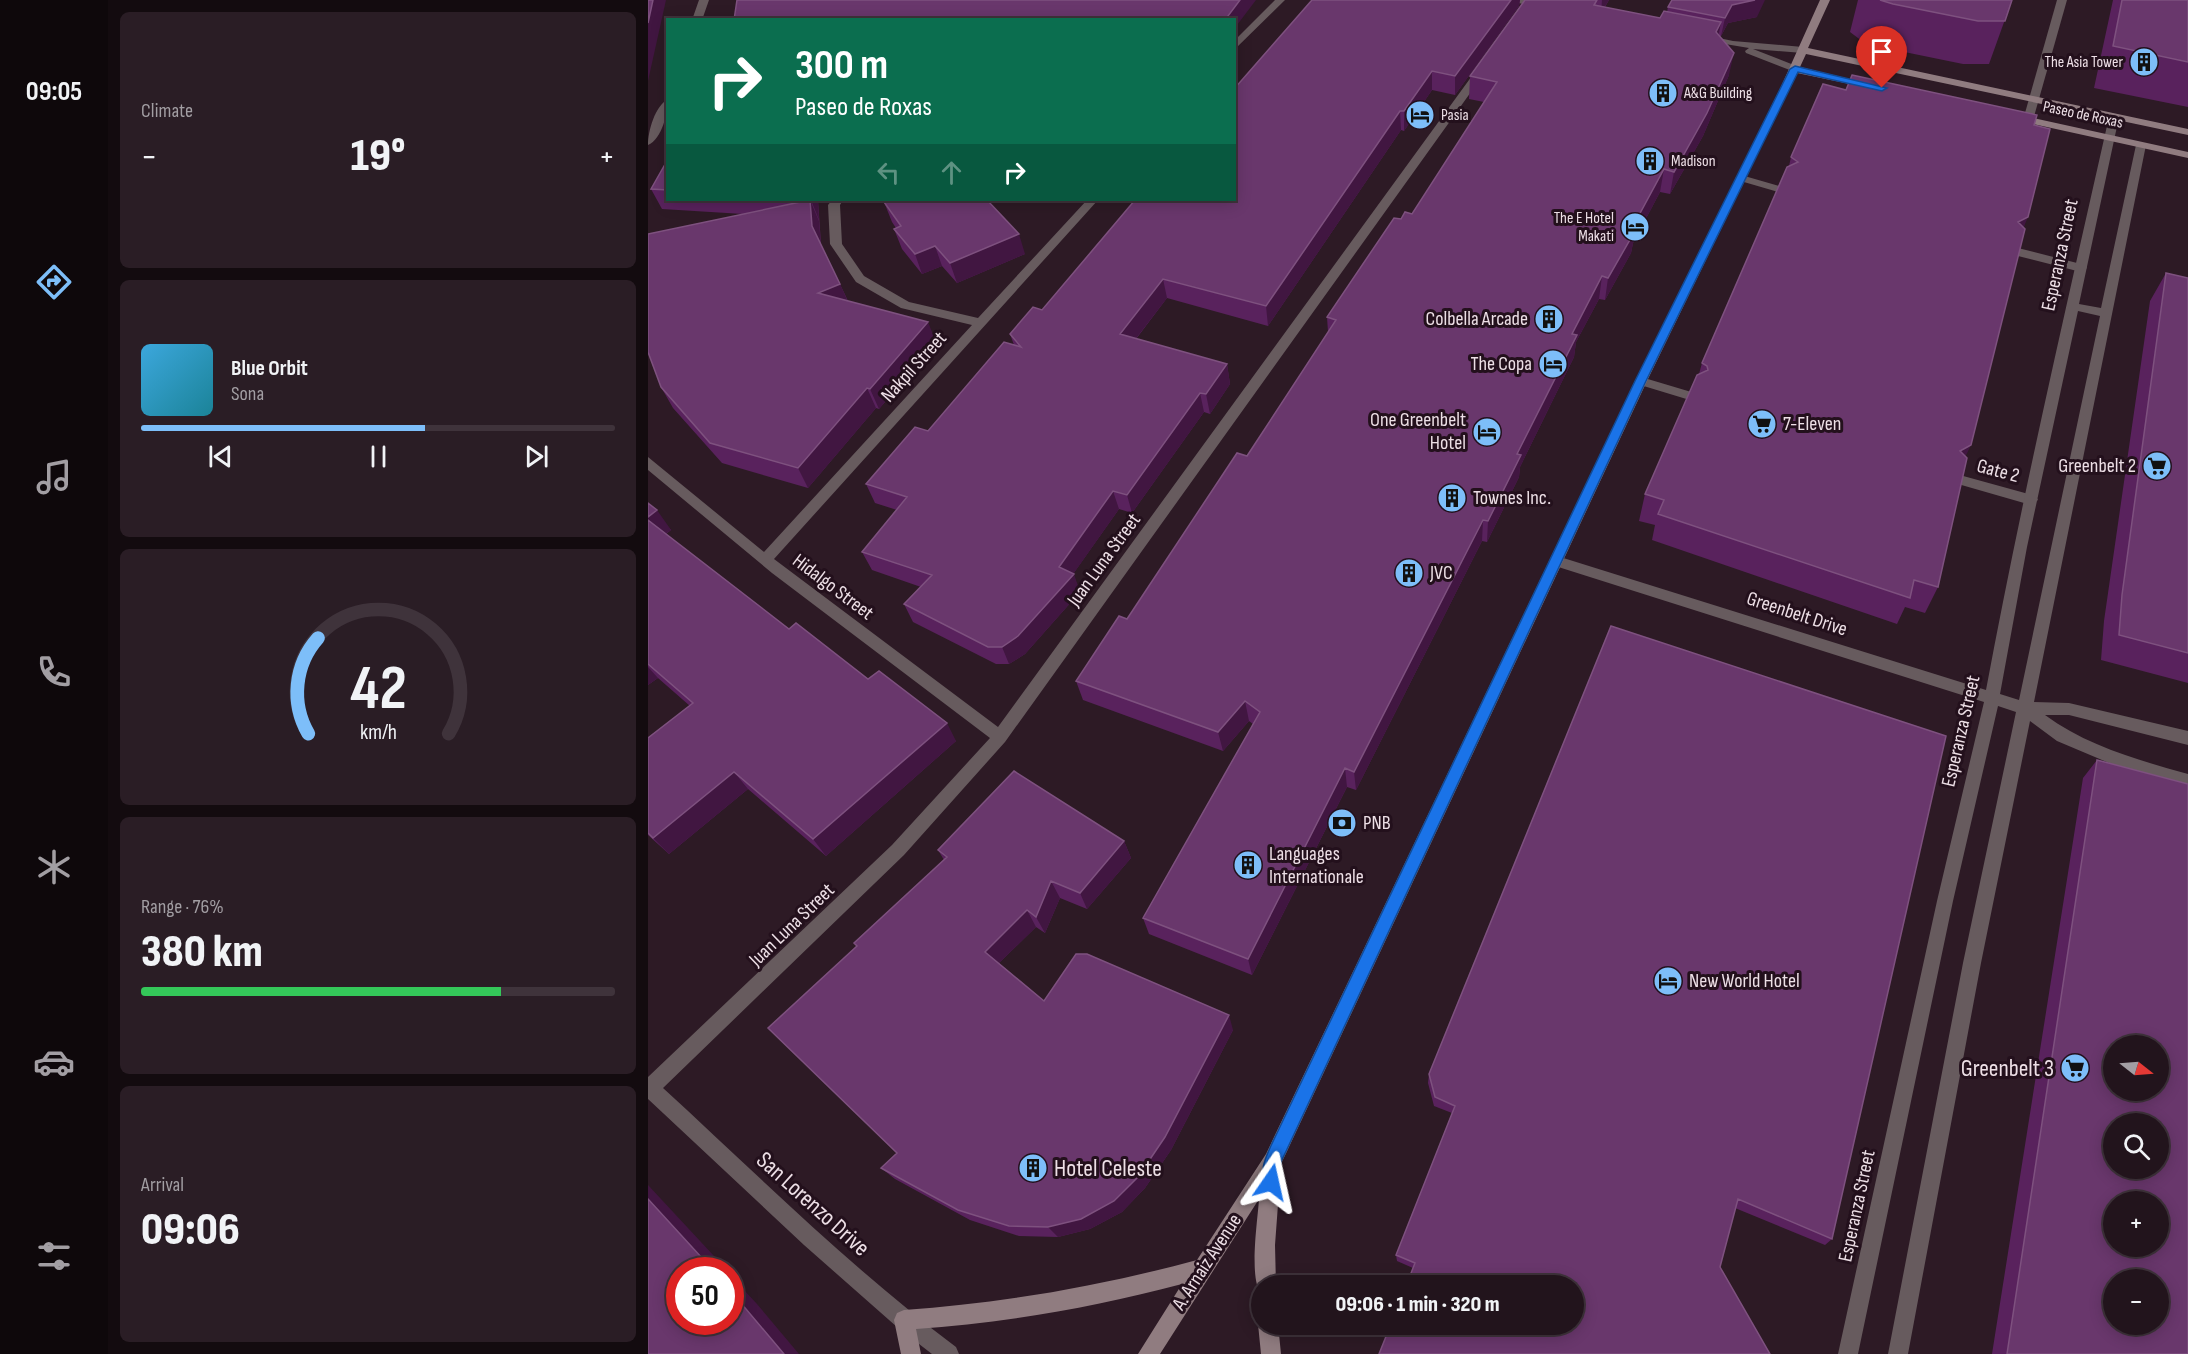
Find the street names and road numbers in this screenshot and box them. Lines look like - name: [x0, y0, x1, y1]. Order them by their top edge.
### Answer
- street label: Paseo de Roxas: [2041, 97, 2125, 133]
- street label: Esperanza Street: [2036, 197, 2084, 313]
- street label: Nakpil Street: [876, 327, 952, 407]
- street label: Gate 2: [1974, 454, 2022, 488]
- street label: Juan Luna Street: [1062, 509, 1146, 612]
- street label: Hidalgo Street: [788, 549, 878, 625]
- street label: Greenbelt Drive: [1744, 586, 1850, 642]
- street label: Esperanza Street: [1937, 673, 1985, 789]
- street label: Juan Luna Street: [744, 878, 840, 972]
- street label: San Lorenzo Drive: [750, 1146, 876, 1262]
- street label: Esperanza Street: [1833, 1148, 1881, 1264]
- street label: A. Arnaiz Avenue: [1167, 1210, 1247, 1315]

